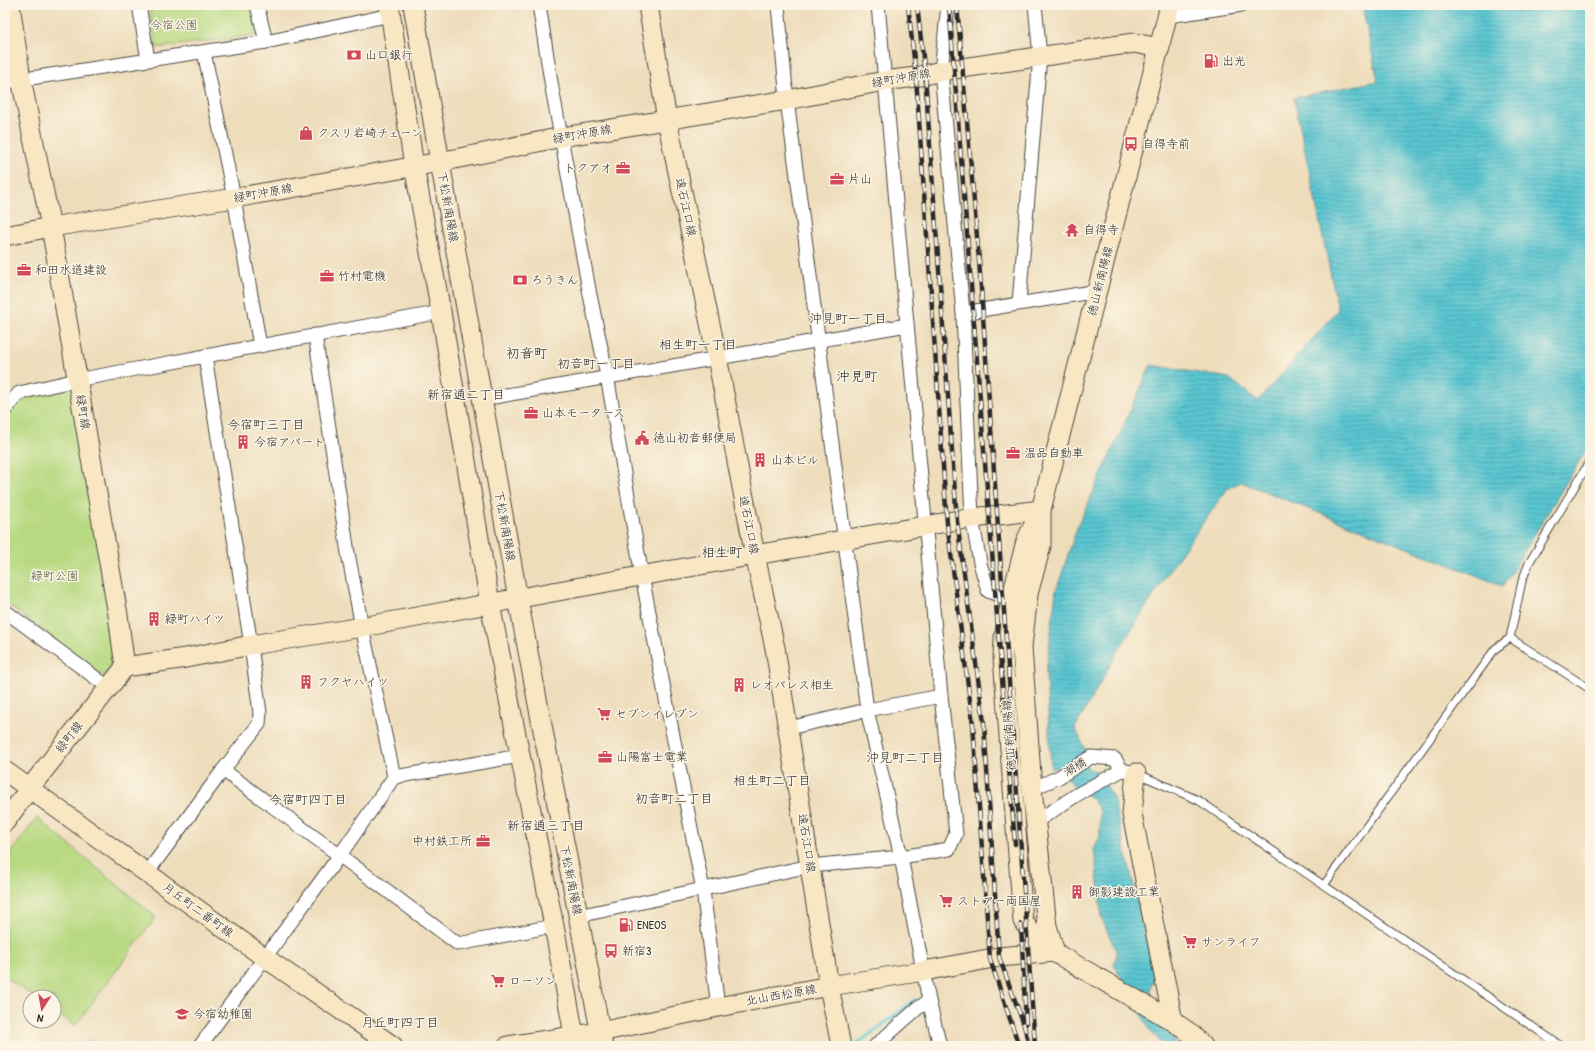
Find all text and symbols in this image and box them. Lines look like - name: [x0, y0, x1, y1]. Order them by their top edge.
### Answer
- park label: 今宿公園: [150, 16, 198, 33]
- place label: 山口銀行: [365, 46, 413, 63]
- bank icon: 山口銀行: [346, 47, 362, 63]
- place label: 出光: [1222, 52, 1246, 69]
- fuel station icon: 出光: [1203, 53, 1219, 69]
- street label: 緑町沖原線: [870, 64, 932, 91]
- street label: 緑町沖原線: [551, 120, 613, 147]
- place label: クスリ岩崎チェーン: [317, 124, 423, 141]
- shop icon: クスリ岩崎チェーン: [298, 125, 314, 141]
- place label: 自得寺前: [1142, 135, 1190, 152]
- bus stop icon: 自得寺前: [1123, 136, 1139, 152]
- place label: トクアオ: [564, 159, 612, 176]
- office icon: トクアオ: [615, 160, 631, 176]
- street label: 下松新南陽線: [434, 170, 463, 244]
- place label: 片山: [848, 170, 872, 187]
- office icon: 片山: [829, 171, 845, 187]
- street label: 遠石江口線: [672, 176, 701, 238]
- street label: 緑町沖原線: [232, 179, 294, 206]
- place label: 自得寺: [1083, 221, 1119, 238]
- temple icon: 自得寺: [1064, 222, 1080, 238]
- street label: 徳山新南陽線: [1083, 244, 1116, 318]
- place label: 和田水道建設: [35, 261, 107, 278]
- office icon: 和田水道建設: [16, 262, 32, 278]
- place label: 竹村電機: [338, 267, 386, 284]
- office icon: 竹村電機: [319, 268, 335, 284]
- place label: ろうきん: [531, 271, 579, 288]
- bank icon: ろうきん: [512, 272, 528, 288]
- district label: 沖見町一丁目: [809, 309, 887, 327]
- district label: 相生町一丁目: [659, 335, 737, 353]
- district label: 初音町: [506, 343, 548, 362]
- district label: 初音町一丁目: [557, 354, 635, 372]
- district label: 沖見町: [836, 366, 878, 385]
- district label: 新宿通二丁目: [427, 385, 505, 403]
- street label: 緑町線: [72, 393, 95, 431]
- place label: 山本モータース: [542, 404, 625, 421]
- office icon: 山本モータース: [523, 405, 539, 421]
- district label: 今宿町三丁目: [227, 415, 305, 433]
- place label: 徳山初音郵便局: [653, 429, 737, 446]
- public building icon: 徳山初音郵便局: [634, 430, 650, 446]
- place label: 今宿アパート: [254, 433, 325, 450]
- building icon: 今宿アパート: [235, 434, 251, 450]
- place label: 温品自動車: [1024, 444, 1084, 461]
- office icon: 温品自動車: [1005, 445, 1021, 461]
- place label: 山本ビル: [771, 451, 819, 468]
- building icon: 山本ビル: [752, 452, 768, 468]
- street label: 下松新南陽線: [491, 489, 520, 563]
- street label: 遠石江口線: [735, 494, 764, 556]
- district label: 相生町: [701, 542, 743, 561]
- park label: 緑町公園: [31, 567, 79, 584]
- place label: 緑町ハイツ: [165, 610, 225, 627]
- building icon: 緑町ハイツ: [146, 611, 162, 627]
- place label: フクヤハイツ: [317, 673, 389, 690]
- building icon: フクヤハイツ: [298, 674, 314, 690]
- place label: レオパレス相生: [750, 676, 834, 693]
- building icon: レオパレス相生: [731, 677, 747, 693]
- street label: 徳山新南陽線: [998, 699, 1019, 772]
- place label: セブンイレブン: [615, 705, 699, 722]
- supermarket icon: セブンイレブン: [596, 706, 612, 722]
- street label: 緑町線: [51, 717, 86, 756]
- place label: 山陽富士電業: [616, 748, 688, 765]
- district label: 沖見町二丁目: [866, 748, 944, 766]
- office icon: 山陽富士電業: [597, 749, 613, 765]
- street label: 潮橋: [1060, 753, 1089, 780]
- district label: 相生町二丁目: [733, 771, 811, 789]
- district label: 初音町二丁目: [635, 789, 713, 807]
- district label: 今宿町四丁目: [269, 790, 347, 808]
- street label: 遠石江口線: [794, 812, 821, 874]
- district label: 新宿通三丁目: [507, 816, 585, 834]
- place label: 中村鉄工所: [412, 832, 472, 849]
- office icon: 中村鉄工所: [475, 833, 491, 849]
- street label: 下松新南陽線: [556, 843, 587, 917]
- street label: 月丘町二番町線: [159, 878, 237, 941]
- place label: 御影建設工業: [1088, 883, 1160, 900]
- building icon: 御影建設工業: [1069, 884, 1085, 900]
- place label: ストアー両国屋: [957, 892, 1041, 909]
- supermarket icon: ストアー両国屋: [938, 893, 954, 909]
- place label: ENEOS: [637, 916, 667, 933]
- fuel station icon: ENEOS: [618, 917, 634, 933]
- place label: サンライフ: [1201, 933, 1261, 950]
- supermarket icon: サンライフ: [1182, 934, 1198, 950]
- place label: 新宿3: [622, 942, 651, 959]
- bus stop icon: 新宿3: [603, 943, 619, 959]
- place label: ローソン: [509, 972, 557, 989]
- supermarket icon: ローソン: [490, 973, 506, 989]
- street label: 北山西松原線: [744, 980, 818, 1009]
- north arrow: [22, 989, 62, 1029]
- place label: 今宿幼稚園: [193, 1005, 253, 1022]
- school or university icon: 今宿幼稚園: [174, 1006, 190, 1022]
- text: N: [36, 1011, 44, 1026]
- district label: 月丘町四丁目: [361, 1013, 439, 1031]

